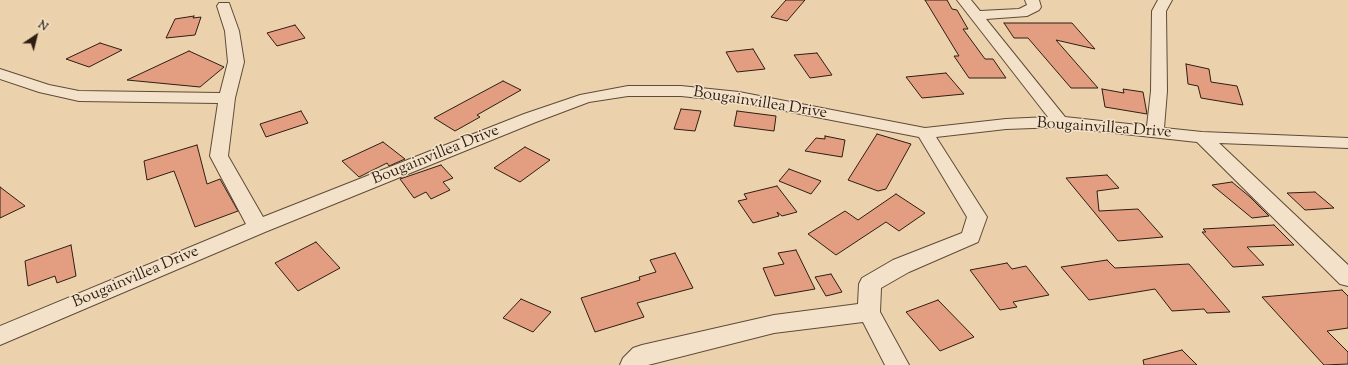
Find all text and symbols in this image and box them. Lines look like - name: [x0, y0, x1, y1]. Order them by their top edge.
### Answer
- north arrow: [16, 16, 56, 56]
- text: N: [35, 17, 51, 35]
- street label: Bougainvillea Drive: [692, 84, 828, 124]
- street label: Bougainvillea Drive: [1036, 115, 1172, 143]
- street label: Bougainvillea Drive: [370, 122, 502, 190]
- street label: Bougainvillea Drive: [70, 243, 202, 313]

